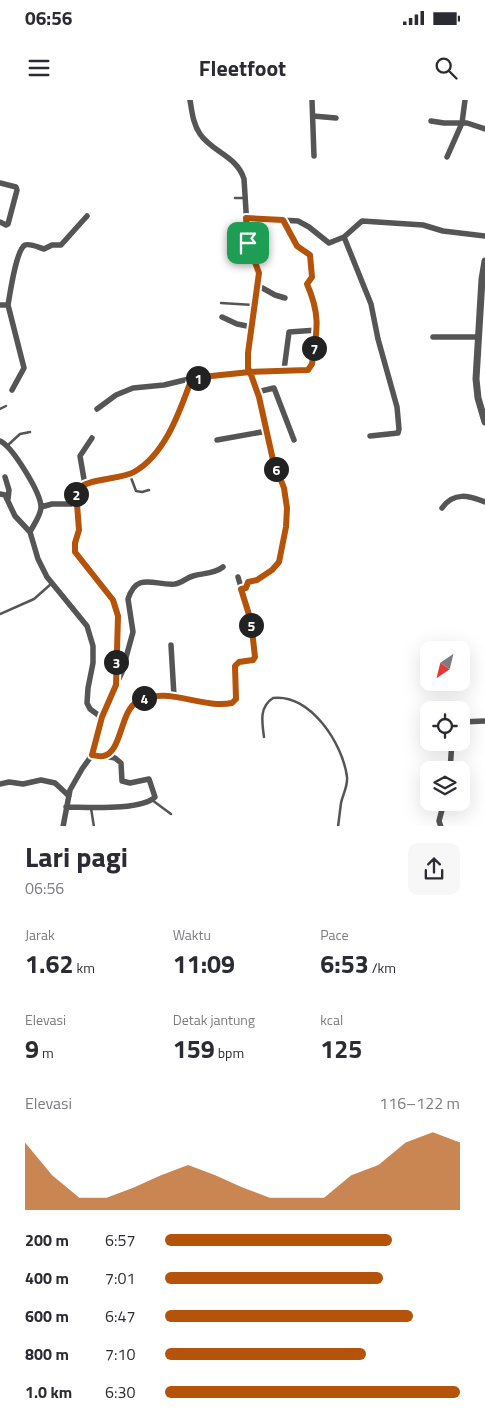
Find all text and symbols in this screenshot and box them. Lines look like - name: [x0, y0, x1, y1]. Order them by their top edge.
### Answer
- text: 06:56: [25, 3, 72, 32]
- text: Fleetfoot: [199, 51, 286, 85]
- icon: menu: [25, 54, 53, 82]
- icon: search: [432, 54, 460, 82]
- pin: [227, 222, 269, 264]
- icon: arrive: [234, 229, 262, 257]
- pin: 7: [302, 336, 326, 360]
- text: 7: [311, 338, 318, 359]
- pin: 1: [186, 366, 210, 390]
- text: 1: [195, 368, 202, 389]
- pin: 6: [264, 456, 288, 482]
- text: 6: [273, 459, 280, 480]
- pin: 2: [64, 482, 88, 506]
- text: 2: [73, 484, 80, 505]
- pin: 5: [238, 612, 264, 638]
- text: 5: [248, 615, 255, 636]
- north arrow: [420, 641, 470, 691]
- map controls: [420, 641, 470, 811]
- pin: 3: [104, 650, 128, 674]
- text: 3: [113, 652, 120, 673]
- pin: 4: [132, 686, 156, 710]
- text: 4: [141, 688, 148, 709]
- button: locate: [420, 701, 470, 751]
- button: layers: [420, 761, 470, 811]
- text: Lari pagi: [25, 835, 128, 878]
- button: share: [408, 843, 460, 895]
- text: 06:56: [25, 876, 64, 900]
- text: Jarak: [25, 924, 55, 945]
- text: Waktu: [173, 924, 211, 945]
- text: Pace: [320, 924, 349, 945]
- text: 1.62: [25, 945, 73, 983]
- text: 11:09: [173, 945, 235, 983]
- text: 6:53: [320, 945, 369, 983]
- text: km: [73, 957, 95, 978]
- text: /km: [369, 957, 396, 978]
- text: Elevasi: [25, 1009, 66, 1030]
- text: Detak jantung: [173, 1009, 255, 1030]
- text: kcal: [320, 1009, 343, 1030]
- text: 9: [25, 1030, 39, 1068]
- text: 159: [173, 1030, 215, 1068]
- text: 125: [320, 1030, 362, 1068]
- text: m: [39, 1042, 54, 1063]
- text: bpm: [215, 1042, 244, 1063]
- text: Elevasi: [25, 1091, 72, 1115]
- text: 116–122 m: [379, 1091, 460, 1115]
- text: 200 m: [25, 1228, 69, 1252]
- text: 6:57: [105, 1228, 135, 1252]
- text: 400 m: [25, 1266, 69, 1290]
- text: 7:01: [105, 1266, 135, 1290]
- text: 600 m: [25, 1304, 69, 1328]
- text: 6:47: [105, 1304, 135, 1328]
- text: 800 m: [25, 1342, 69, 1366]
- text: 7:10: [105, 1342, 135, 1366]
- text: 1.0 km: [25, 1380, 72, 1404]
- text: 6:30: [105, 1380, 135, 1404]

